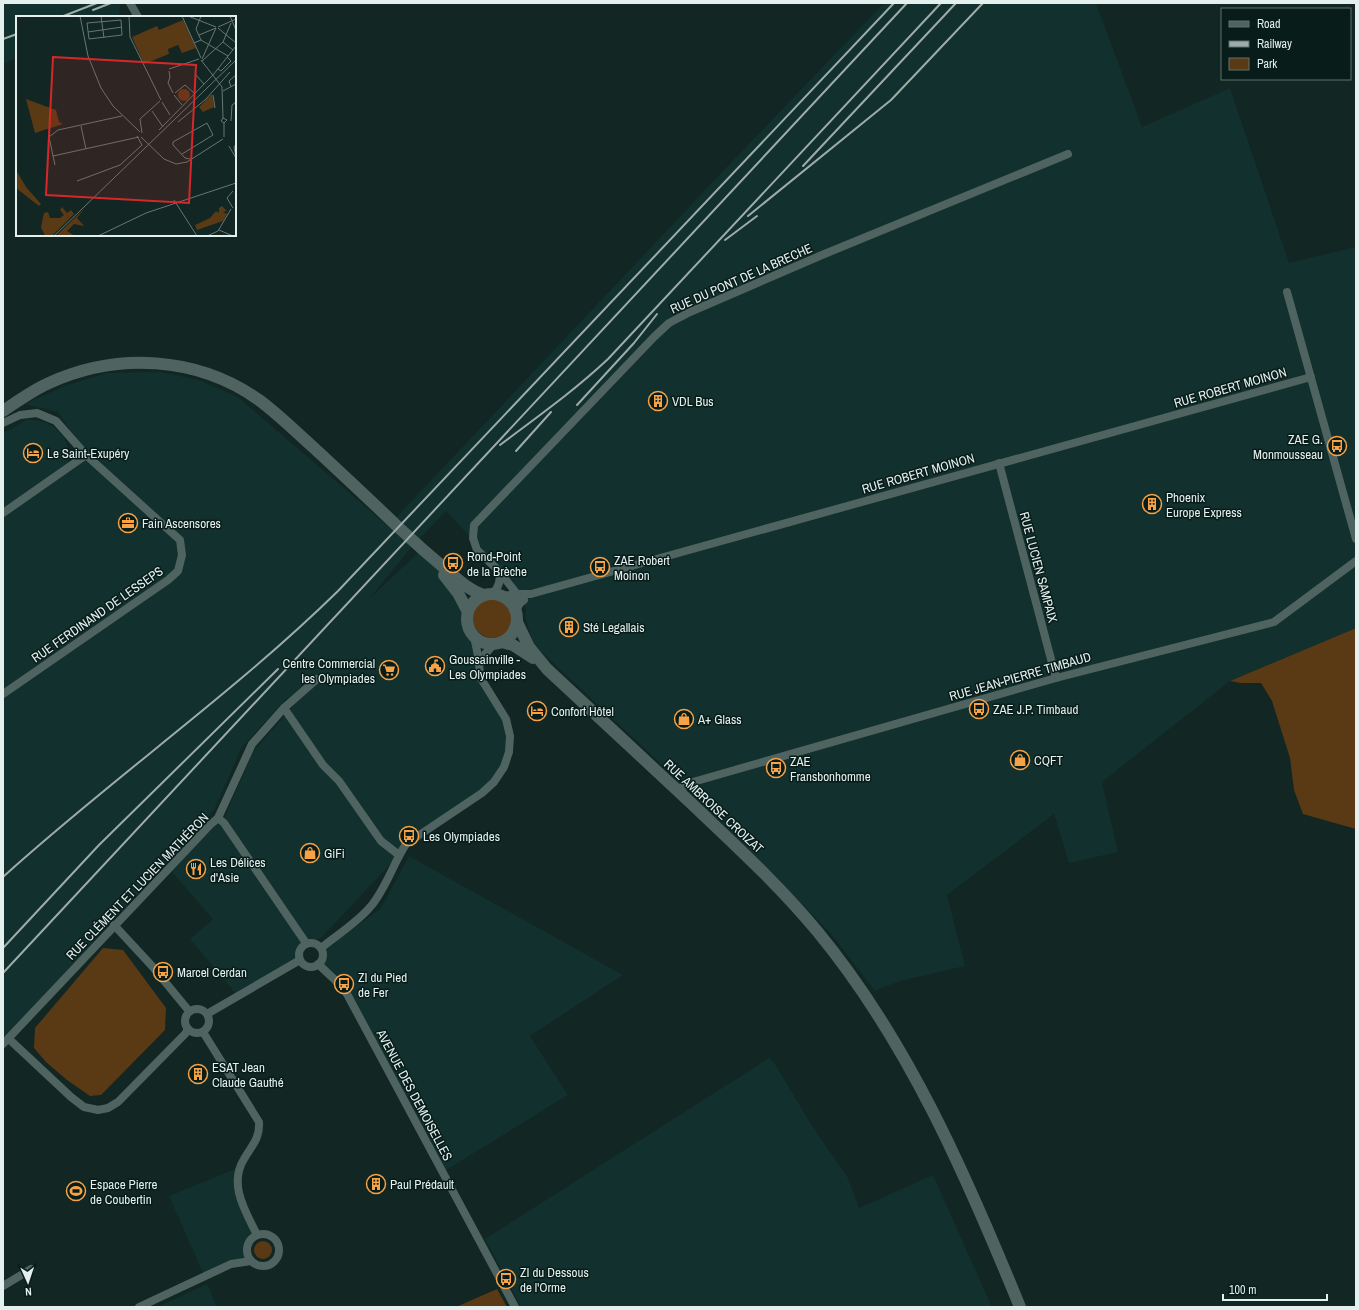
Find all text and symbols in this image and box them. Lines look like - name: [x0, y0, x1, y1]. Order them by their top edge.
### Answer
- legend: [1221, 8, 1351, 80]
- inset map: [16, 16, 236, 236]
- text: Road: [1257, 16, 1281, 32]
- text: Railway: [1257, 36, 1292, 52]
- text: Park: [1257, 56, 1277, 72]
- street label: RUE DU PONT DE LA BRECHE: [667, 239, 815, 318]
- street label: RUE ROBERT MOINON: [1172, 363, 1288, 412]
- building icon: VDL Bus: [647, 390, 669, 412]
- place label: VDL Bus: [672, 393, 714, 410]
- place label: ZAE G. Monmousseau: [1253, 431, 1323, 463]
- bus stop icon: ZAE G. Monmousseau: [1326, 435, 1348, 457]
- hotel icon: Le Saint-Exupéry: [22, 442, 44, 464]
- place label: Le Saint-Exupéry: [47, 445, 130, 462]
- street label: RUE ROBERT MOINON: [860, 449, 976, 498]
- place label: Phoenix Europe Express: [1166, 489, 1242, 521]
- building icon: Phoenix Europe Express: [1141, 493, 1163, 515]
- street label: RUE LUCIEN SAMPAIX: [1016, 510, 1062, 625]
- office icon: Fain Ascensores: [117, 512, 139, 534]
- place label: Fain Ascensores: [142, 515, 221, 532]
- place label: Rond-Point de la Brèche: [467, 548, 527, 580]
- bus stop icon: Rond-Point de la Brèche: [442, 552, 464, 574]
- place label: ZAE Robert Moinon: [614, 552, 670, 584]
- bus stop icon: ZAE Robert Moinon: [589, 556, 611, 578]
- street label: RUE FERDINAND DE LESSEPS: [28, 562, 166, 666]
- building icon: Sté Legallais: [558, 616, 580, 638]
- place label: Sté Legallais: [583, 619, 645, 636]
- street label: RUE JEAN-PIERRE TIMBAUD: [947, 648, 1093, 705]
- place label: Goussainville - Les Olympiades: [449, 651, 526, 683]
- place label: Centre Commercial les Olympiades: [283, 655, 375, 687]
- public building icon: Goussainville - Les Olympiades: [424, 655, 446, 677]
- supermarket icon: Centre Commercial les Olympiades: [378, 659, 400, 681]
- bus stop icon: ZAE J.P. Timbaud: [968, 698, 990, 720]
- hotel icon: Confort Hôtel: [526, 700, 548, 722]
- place label: ZAE J.P. Timbaud: [993, 701, 1078, 718]
- place label: Confort Hôtel: [551, 703, 614, 720]
- shop icon: A+ Glass: [673, 708, 695, 730]
- place label: A+ Glass: [697, 711, 742, 728]
- shop icon: CQFT: [1009, 749, 1031, 771]
- place label: CQFT: [1034, 752, 1064, 769]
- place label: ZAE Fransbonhomme: [790, 753, 871, 785]
- street label: RUE AMBROISE CROIZAT: [660, 756, 767, 857]
- bus stop icon: ZAE Fransbonhomme: [765, 757, 787, 779]
- street label: RUE CLÉMENT ET LUCIEN MATHÉRON: [63, 809, 212, 963]
- bus stop icon: Les Olympiades: [398, 825, 420, 847]
- place label: Les Olympiades: [423, 828, 500, 845]
- shop icon: GiFi: [299, 842, 321, 864]
- place label: GiFi: [324, 845, 345, 862]
- place label: Les Délices d'Asie: [210, 854, 266, 886]
- restaurant icon: Les Délices d'Asie: [185, 858, 207, 880]
- bus stop icon: Marcel Cerdan: [152, 961, 174, 983]
- place label: Marcel Cerdan: [177, 964, 247, 981]
- place label: ZI du Pied de Fer: [358, 969, 407, 1001]
- bus stop icon: ZI du Pied de Fer: [333, 973, 355, 995]
- street label: AVENUE DES DEMOISELLES: [372, 1026, 456, 1164]
- place label: ESAT Jean Claude Gauthé: [212, 1059, 284, 1091]
- building icon: ESAT Jean Claude Gauthé: [187, 1063, 209, 1085]
- building icon: Paul Prédault: [365, 1173, 387, 1195]
- place label: Espace Pierre de Coubertin: [90, 1176, 158, 1208]
- place label: Paul Prédault: [390, 1176, 454, 1193]
- sports icon: Espace Pierre de Coubertin: [65, 1180, 87, 1202]
- north arrow: [8, 1262, 48, 1302]
- place label: ZI du Dessous de l'Orme: [520, 1264, 589, 1296]
- bus stop icon: ZI du Dessous de l'Orme: [495, 1268, 517, 1290]
- scale bar: [1223, 1276, 1327, 1302]
- text: 100 m: [1229, 1282, 1256, 1298]
- text: N: [25, 1285, 32, 1299]

